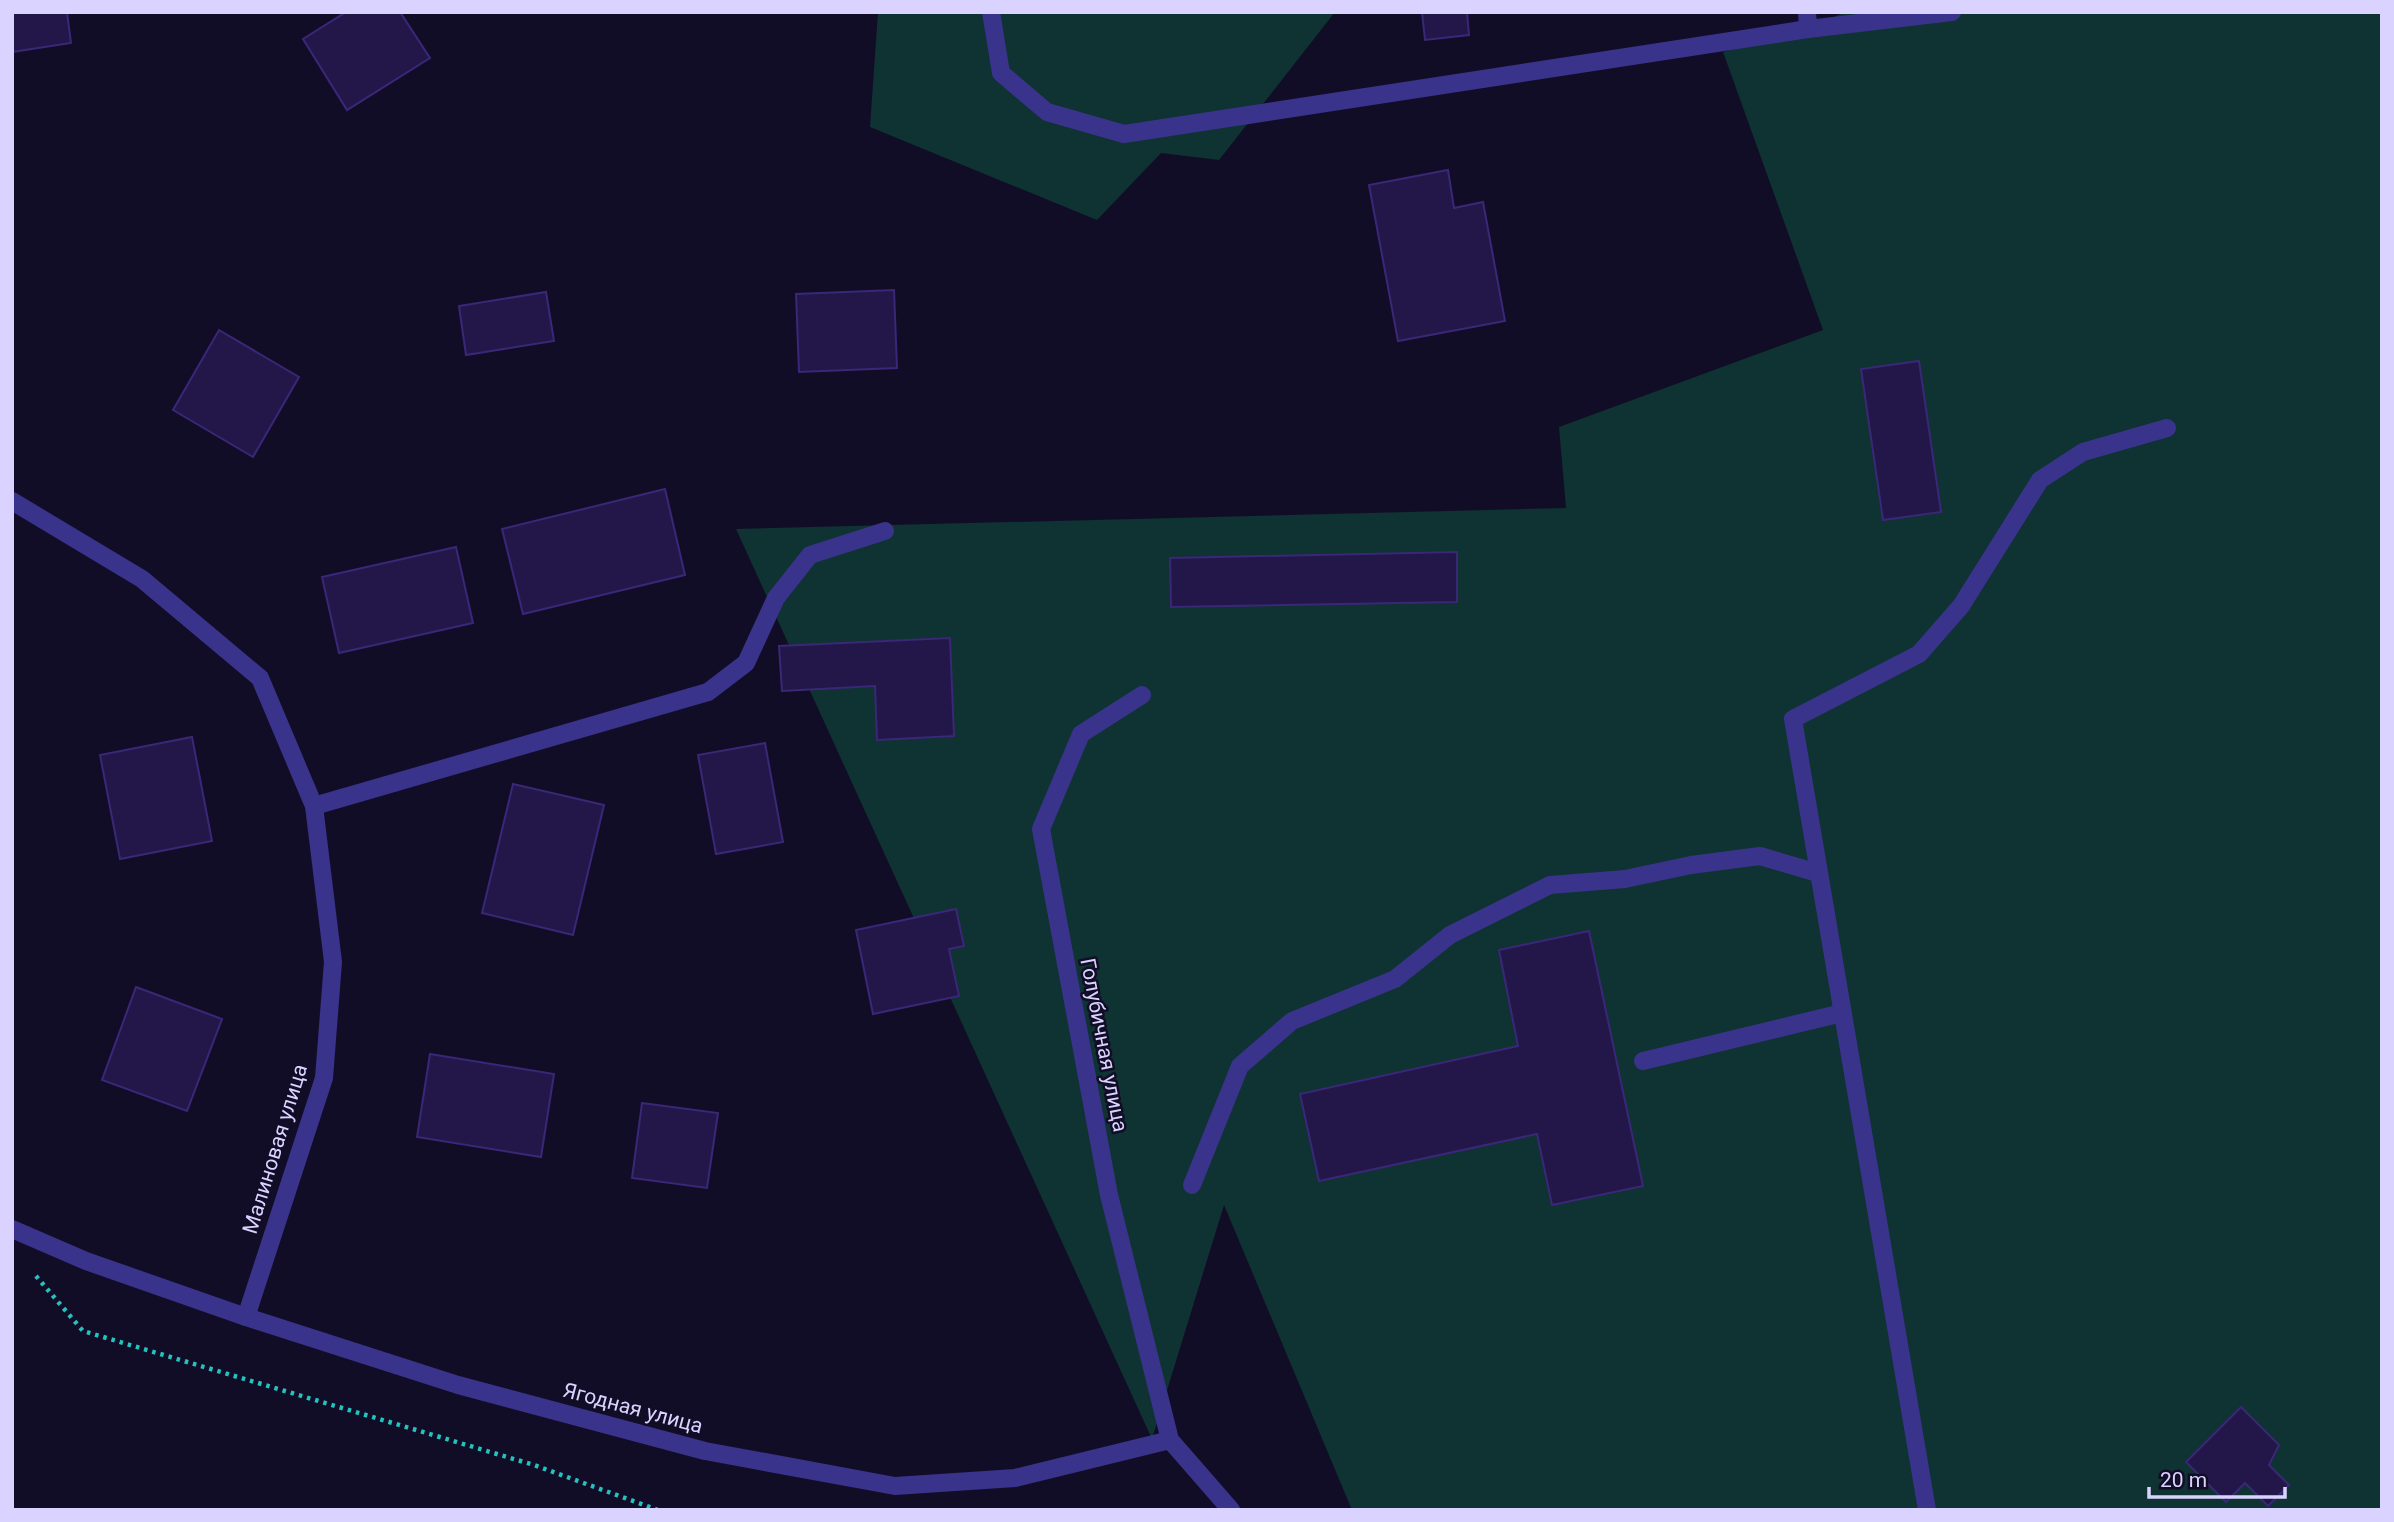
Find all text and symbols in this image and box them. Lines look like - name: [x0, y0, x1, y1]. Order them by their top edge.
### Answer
- street label: Голубичная улица: [1075, 956, 1133, 1134]
- street label: Малиновая улица: [238, 1061, 312, 1237]
- street label: Ягодная улица: [560, 1378, 706, 1438]
- scale bar: [2149, 1456, 2286, 1500]
- text: 20 m: [2160, 1468, 2207, 1492]

